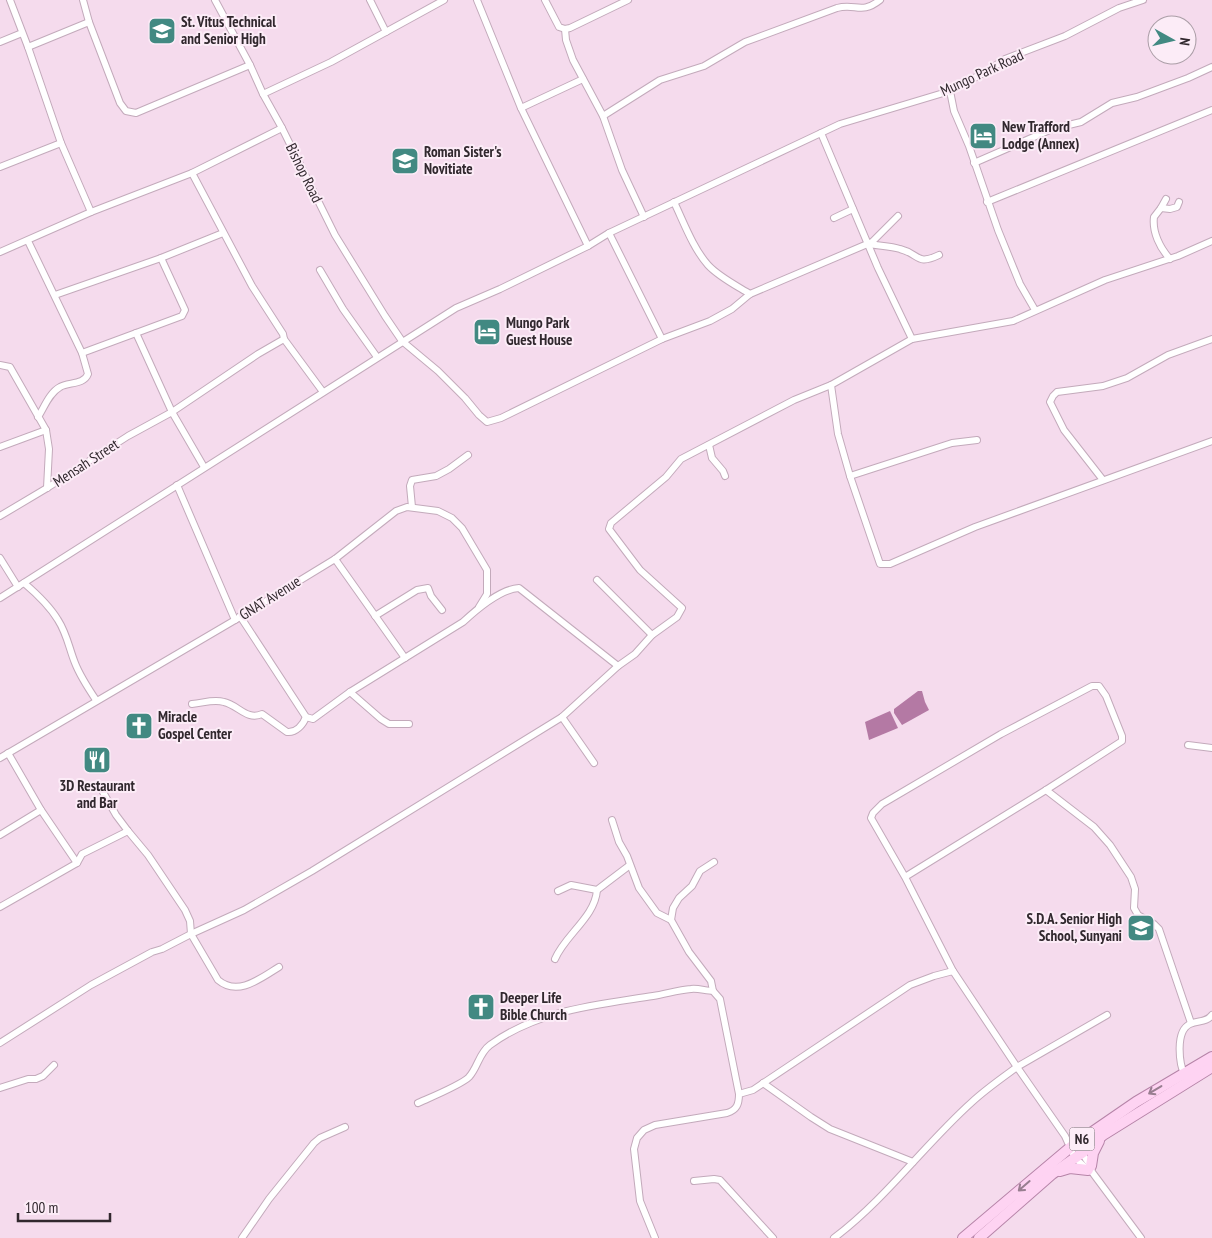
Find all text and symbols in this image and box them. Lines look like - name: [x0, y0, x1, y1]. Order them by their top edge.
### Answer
- place label: St. Vitus Technical and Senior High: [181, 12, 276, 48]
- north arrow: [1147, 15, 1197, 65]
- school or university icon: St. Vitus Technical and Senior High: [147, 16, 177, 46]
- text: N: [1175, 37, 1194, 47]
- street label: Mungo Park Road: [937, 45, 1026, 100]
- place label: New Trafford Lodge (Annex): [1002, 117, 1079, 153]
- hotel icon: New Trafford Lodge (Annex): [968, 121, 998, 151]
- street label: Bishop Road: [282, 140, 327, 206]
- place label: Roman Sister's Novitiate: [424, 142, 502, 178]
- school or university icon: Roman Sister's Novitiate: [390, 146, 420, 176]
- place label: Mungo Park Guest House: [506, 313, 572, 349]
- hotel icon: Mungo Park Guest House: [472, 317, 502, 347]
- street label: Mensah Street: [49, 434, 122, 491]
- street label: GNAT Avenue: [236, 571, 304, 624]
- place label: Miracle Gospel Center: [158, 707, 232, 743]
- church icon: Miracle Gospel Center: [124, 711, 154, 741]
- restaurant icon: 3D Restaurant and Bar: [82, 745, 112, 775]
- place label: 3D Restaurant and Bar: [59, 776, 135, 812]
- place label: S.D.A. Senior High School, Sunyani: [1026, 909, 1122, 945]
- school or university icon: S.D.A. Senior High School, Sunyani: [1126, 913, 1156, 943]
- place label: Deeper Life Bible Church: [500, 988, 567, 1024]
- church icon: Deeper Life Bible Church: [466, 992, 496, 1022]
- one-way arrow: [1148, 1086, 1162, 1096]
- road number: N6: [1070, 1128, 1094, 1150]
- one-way arrow: [1018, 1181, 1031, 1192]
- scale bar: [18, 1190, 110, 1222]
- text: 100 m: [25, 1198, 58, 1217]

